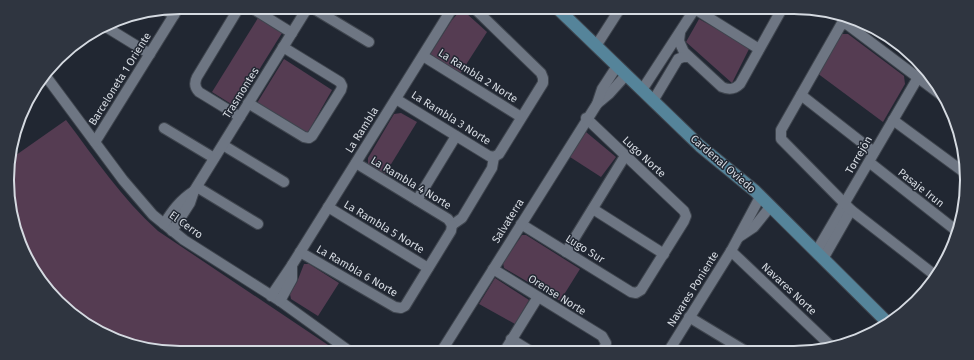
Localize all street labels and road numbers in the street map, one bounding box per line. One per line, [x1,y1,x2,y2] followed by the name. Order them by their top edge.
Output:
[86,30,154,128] street label: Barceloneta 1 Oriente
[436,46,520,106] street label: La Rambla 2 Norte
[220,65,262,121] street label: Trasmontes
[409,88,493,148] street label: La Rambla 3 Norte
[343,105,381,155] street label: La Rambla
[688,132,758,196] street label: Cardenal Oviedo
[620,134,668,180] street label: Lugo Norte
[843,134,875,176] street label: Torrejón
[368,154,454,212] street label: La Rambla 4 Norte
[895,166,947,210] street label: Pasaje Irun
[489,196,527,246] street label: Salvaterra
[342,198,426,256] street label: La Rambla 5 Norte
[167,208,205,242] street label: El Cerro
[563,232,607,266] street label: Lugo Sur
[314,242,400,300] street label: La Rambla 6 Norte
[664,249,722,329] street label: Navares Poniente
[759,260,819,318] street label: Navares Norte
[526,272,588,318] street label: Orense Norte

